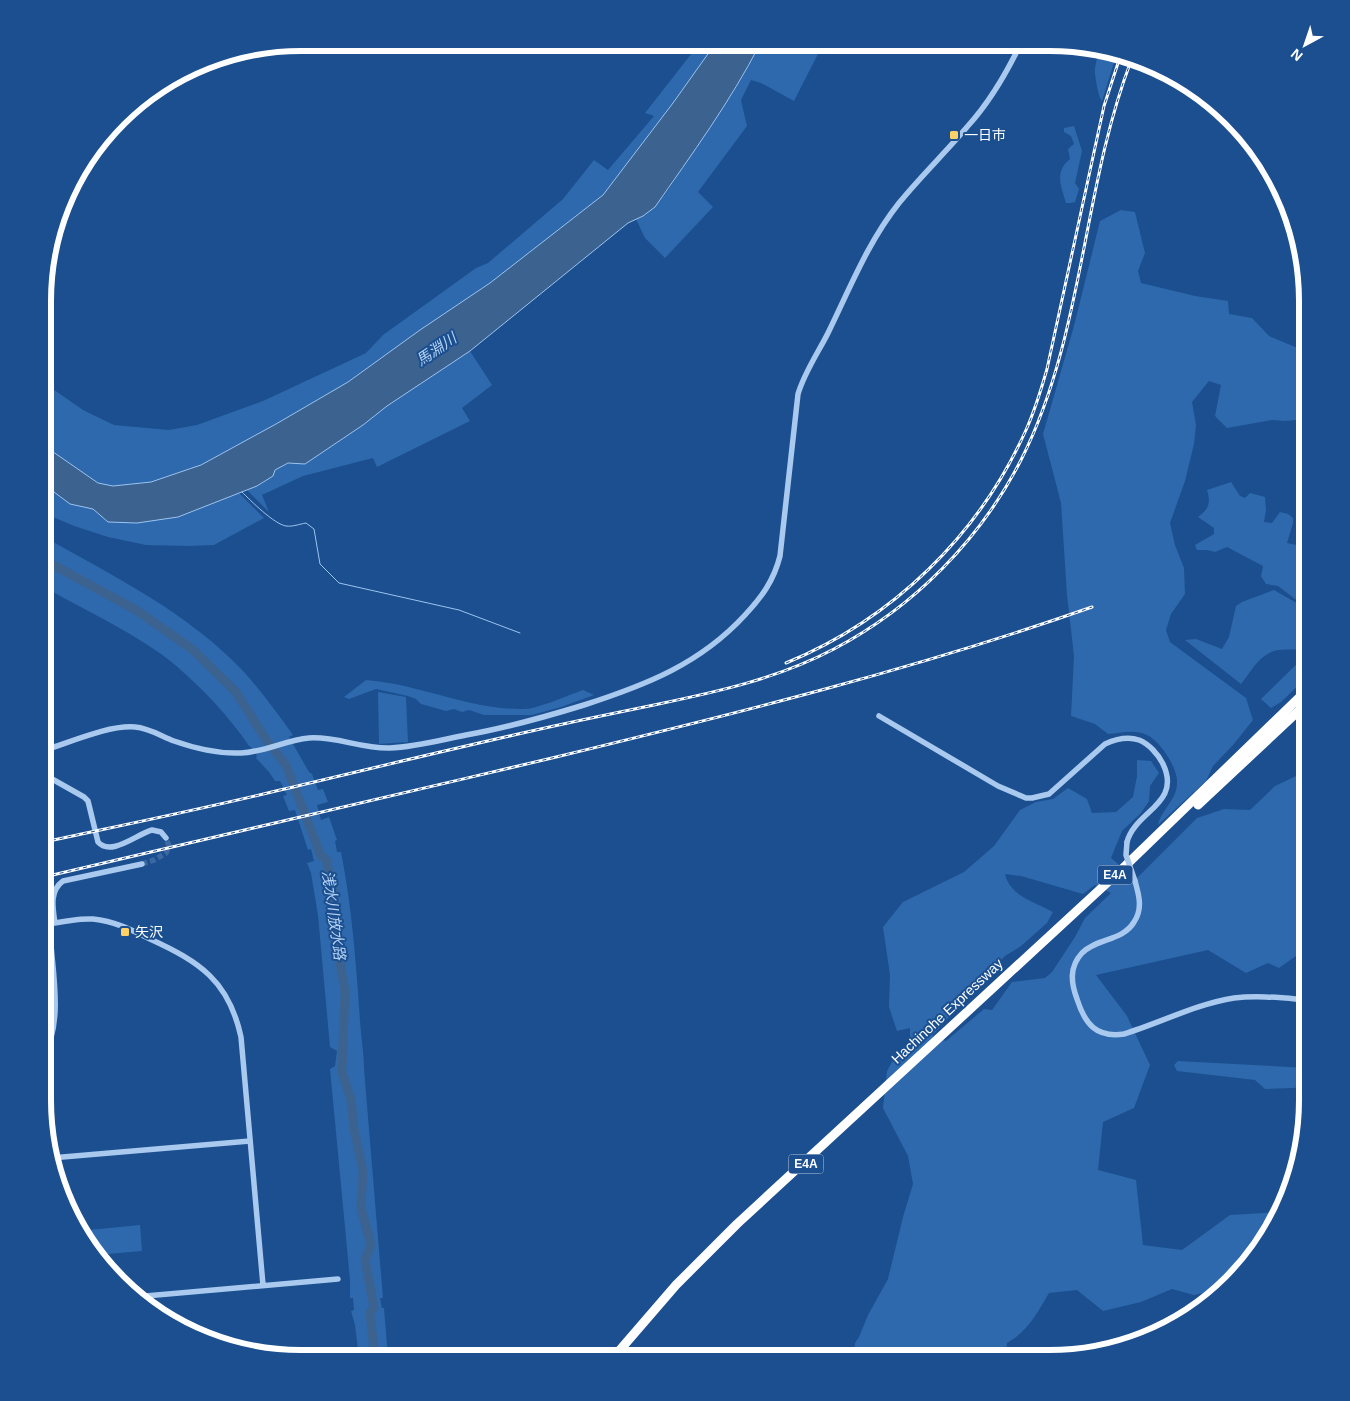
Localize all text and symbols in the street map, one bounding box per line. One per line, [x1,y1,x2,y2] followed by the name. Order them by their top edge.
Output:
[1280,20,1330,70] north arrow
[1288,46,1306,64] text: N
[964,127,1006,143] place label: 一日市
[948,129,960,141] marker: 一日市
[413,328,461,369] water label: 馬淵川
[1098,866,1132,884] road number: E4A
[319,869,349,963] water label: 浅水川放水路
[135,924,163,940] place label: 矢沢
[119,926,131,938] marker: 矢沢
[888,955,1006,1067] street label: Hachinohe Expressway
[788,1154,824,1174] road number: E4A

